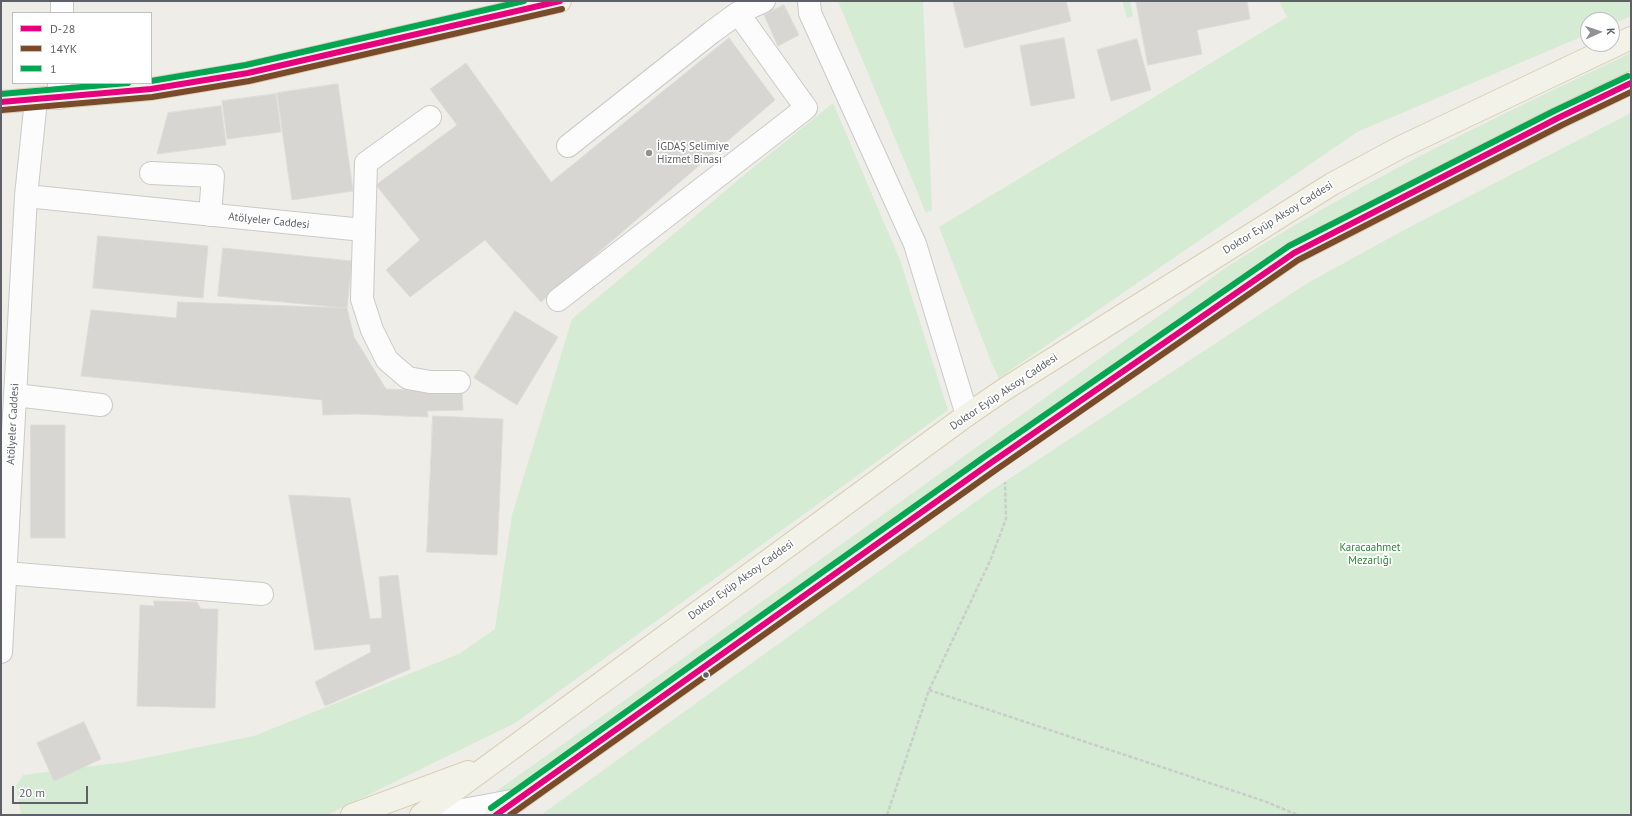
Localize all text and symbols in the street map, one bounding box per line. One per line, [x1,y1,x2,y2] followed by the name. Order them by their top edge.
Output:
[12,12,152,84] legend
[1580,12,1620,52] north arrow
[50,21,75,36] text: D-28
[1604,28,1618,35] text: K
[50,41,77,56] text: 14YK
[50,61,57,76] text: 1
[657,140,729,166] place label: İGDAŞ Selimiye Hizmet Binası
[644,148,654,158] marker: İGDAŞ Selimiye Hizmet Binası
[1221,179,1335,257] street label: Doktor Eyüp Aksoy Caddesi
[228,210,310,232] street label: Atölyeler Caddesi
[948,351,1060,433] street label: Doktor Eyüp Aksoy Caddesi
[4,383,22,465] street label: Atölyeler Caddesi
[686,537,796,623] street label: Doktor Eyüp Aksoy Caddesi
[1339,541,1401,567] park label: Karacaahmet Mezarlığı
[701,670,711,680] unlabelled marker
[14,778,90,804] scale bar
[19,785,45,800] text: 20 m

